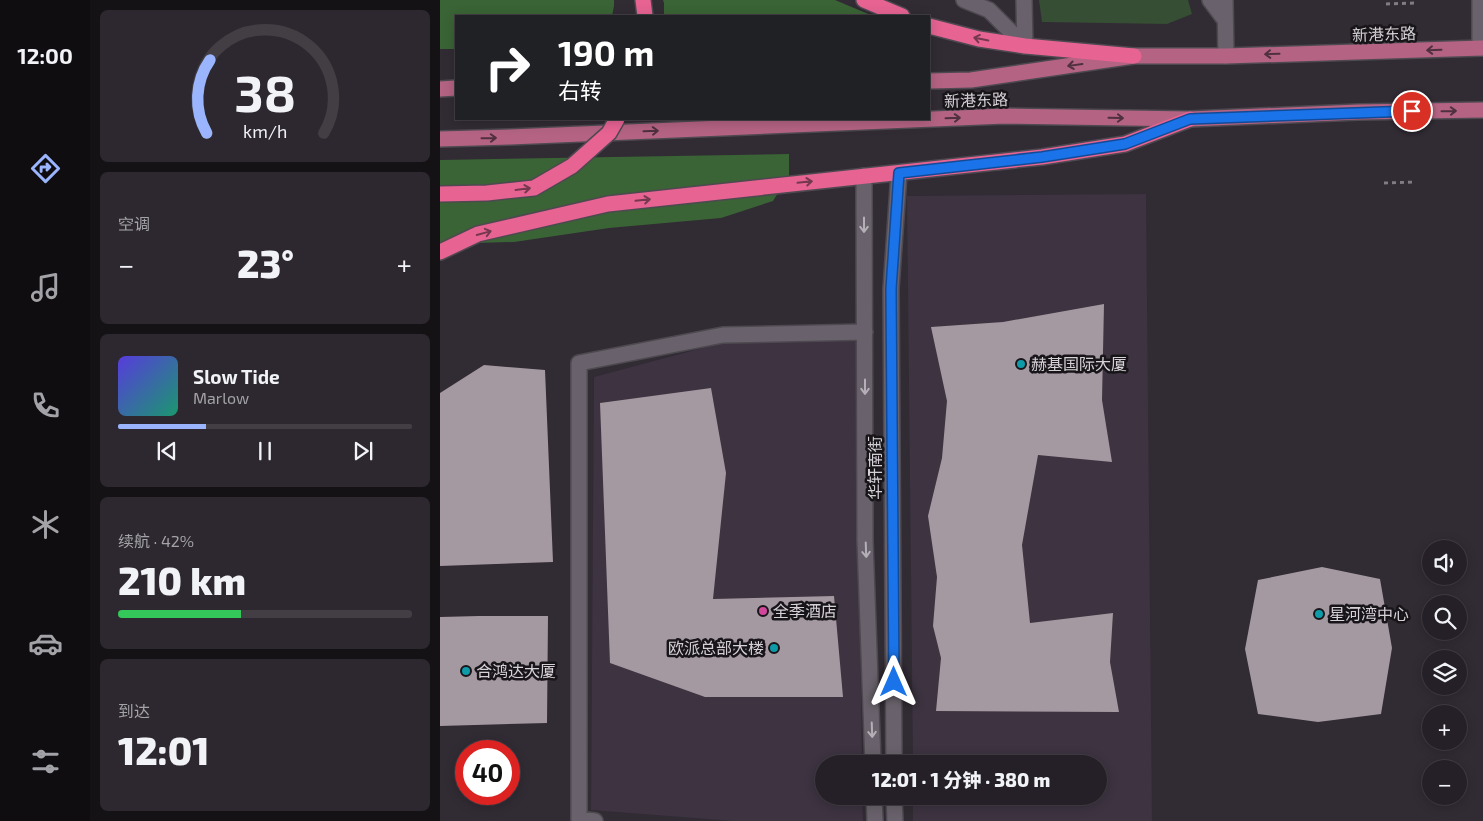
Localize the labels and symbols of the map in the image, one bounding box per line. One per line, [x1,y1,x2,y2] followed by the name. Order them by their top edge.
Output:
[1352,23,1416,44] street label: 新港东路
[973,34,989,43] one-way arrow
[1427,45,1443,54] one-way arrow
[1264,50,1280,59] one-way arrow
[1067,60,1083,70] one-way arrow
[944,89,1008,110] street label: 新港东路
[1391,90,1433,132] pin
[1440,106,1456,116] one-way arrow
[945,113,961,123] one-way arrow
[1107,113,1123,122] one-way arrow
[643,127,659,136] one-way arrow
[480,133,496,143] one-way arrow
[797,177,813,187] one-way arrow
[515,184,531,194] one-way arrow
[635,195,651,205] one-way arrow
[859,216,869,232] one-way arrow
[476,228,492,237] one-way arrow
[1031,354,1127,373] place label: 赫基国际大厦
[1015,358,1027,370] marker: 赫基国际大厦
[860,378,870,395] one-way arrow
[865,436,884,500] street label: 华轩南街
[861,541,870,557] one-way arrow
[773,601,837,620] place label: 全季酒店
[1329,604,1409,623] place label: 星河湾中心
[757,605,769,617] marker: 全季酒店
[1313,608,1325,620] marker: 星河湾中心
[668,638,764,657] place label: 欧派总部大楼
[768,642,780,654] marker: 欧派总部大楼
[867,655,919,707] position arrow
[476,661,556,680] place label: 合鸿达大厦
[460,665,472,677] marker: 合鸿达大厦
[867,721,877,737] one-way arrow
[455,740,520,805] speed limit sign: 40

